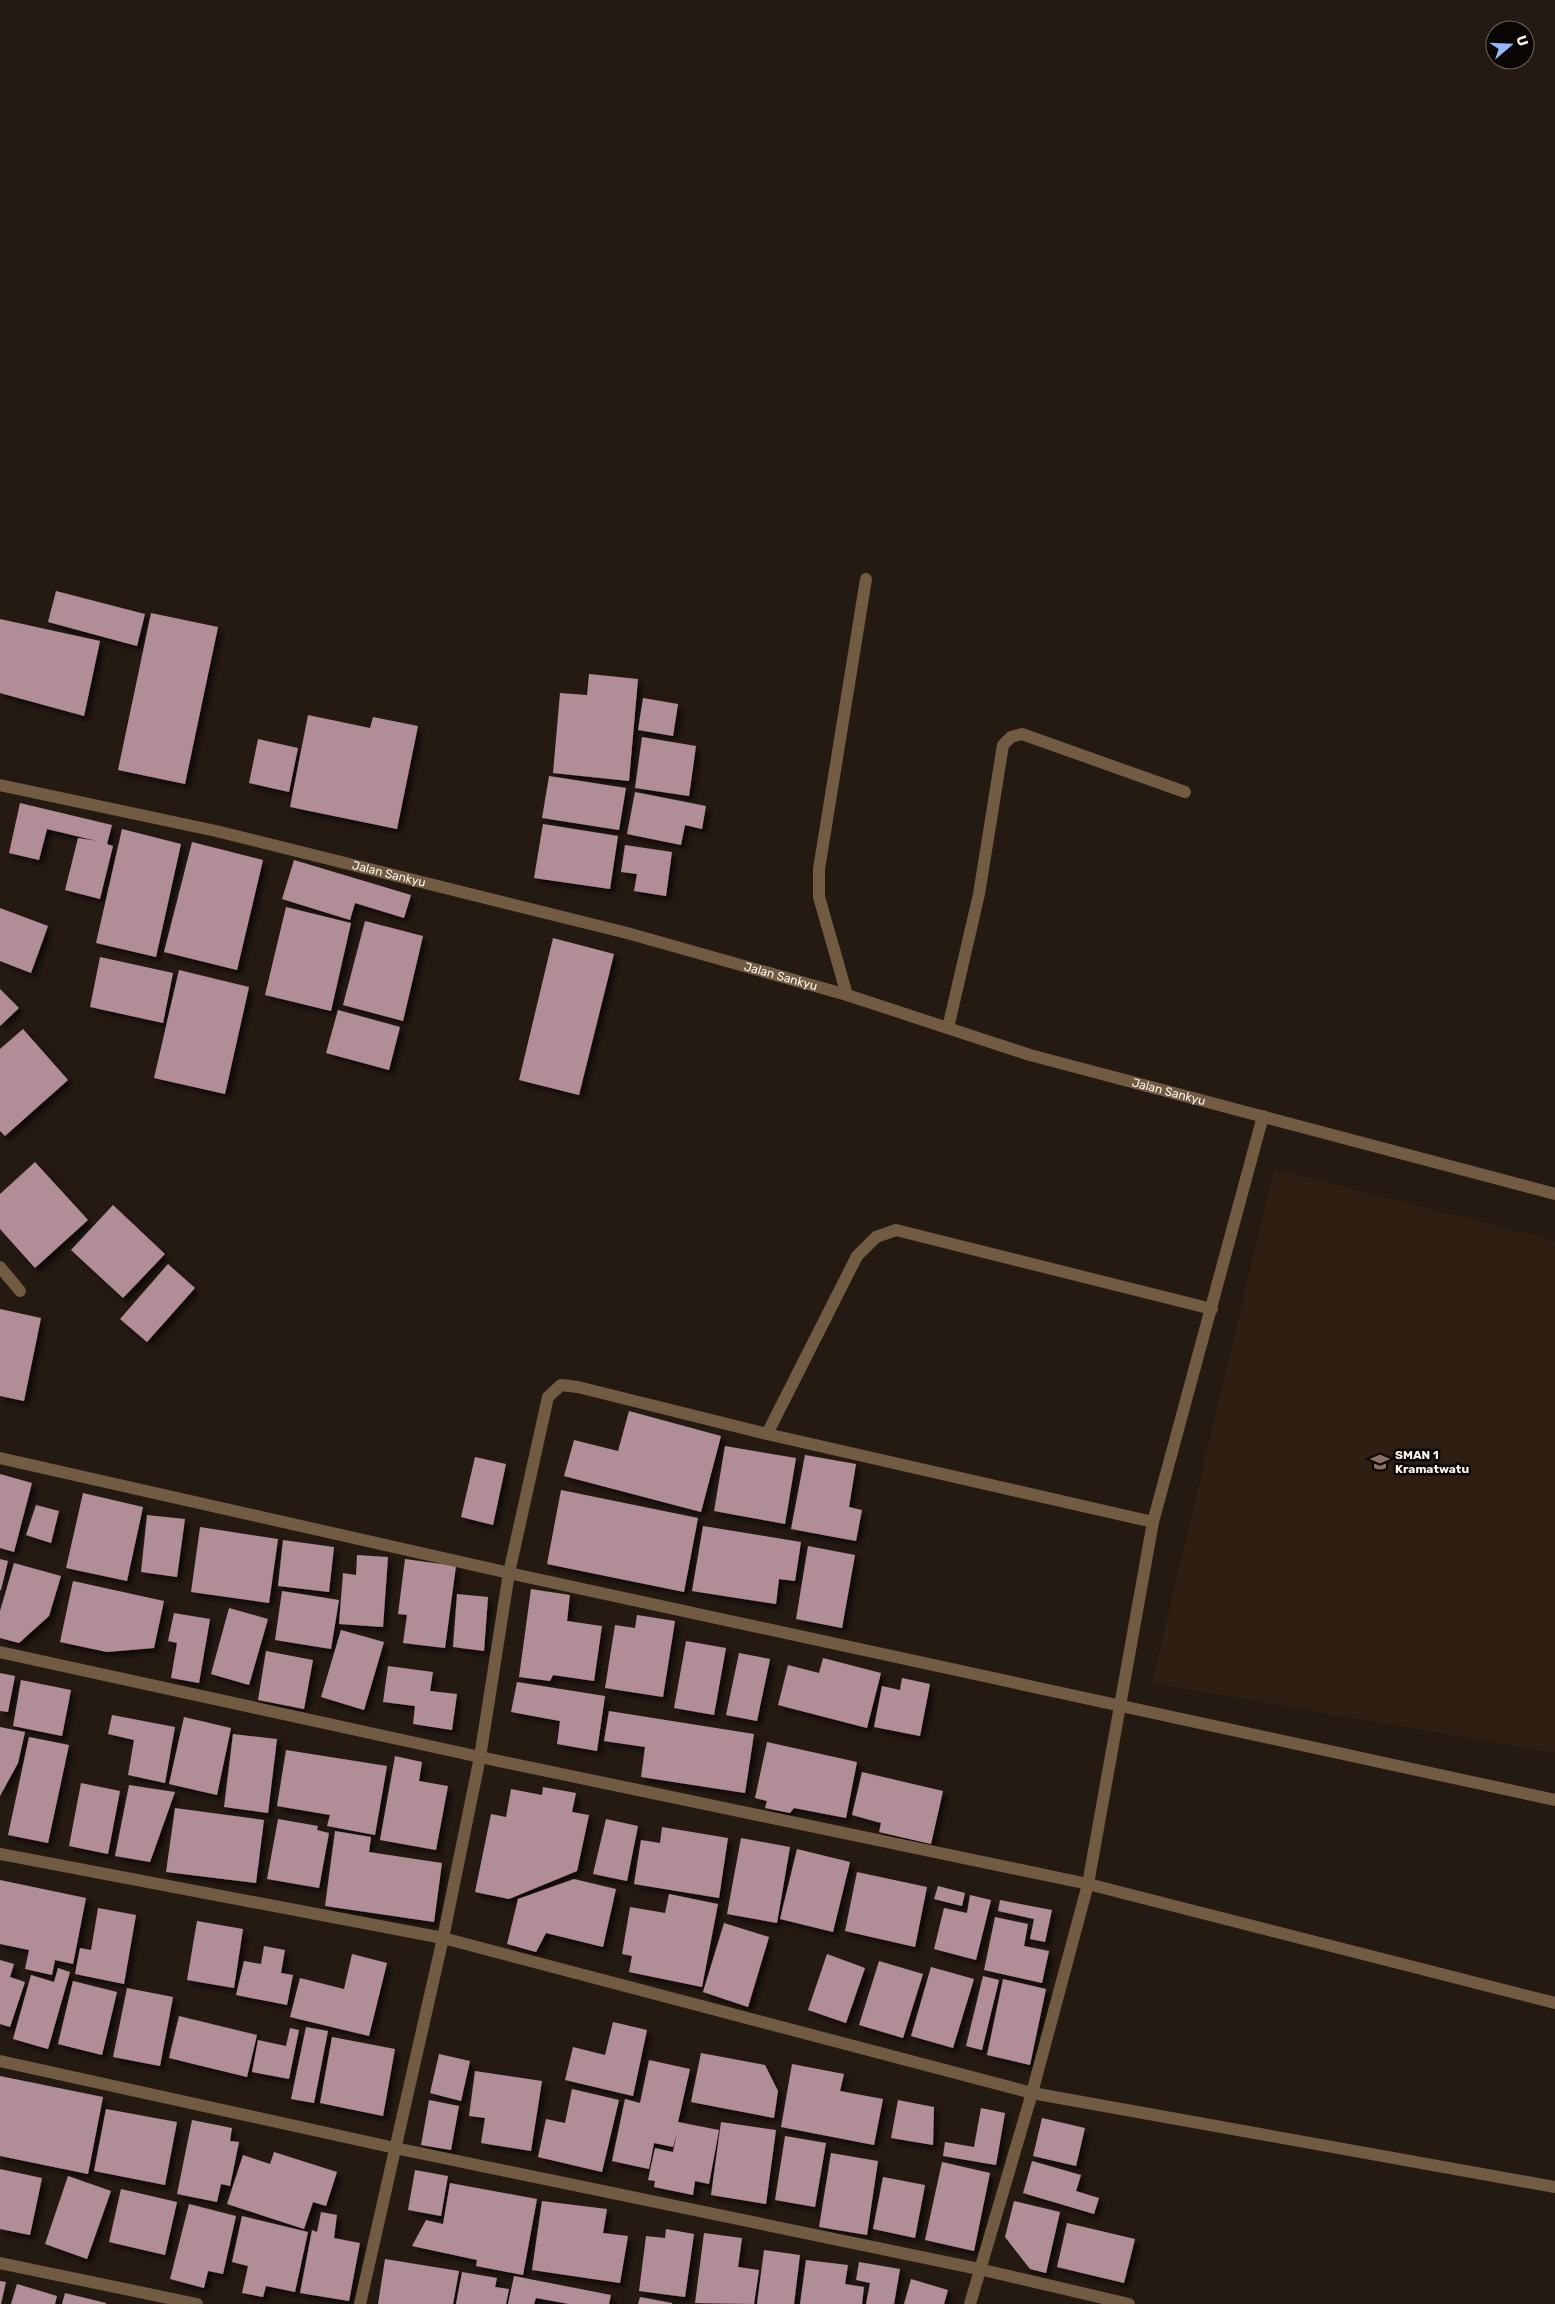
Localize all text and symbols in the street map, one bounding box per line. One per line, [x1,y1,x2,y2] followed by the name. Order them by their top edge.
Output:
[1485,20,1535,70] north arrow
[1512,33,1532,48] text: U
[351,858,427,890] street label: Jalan Sankyu
[743,959,819,993] street label: Jalan Sankyu
[1131,1075,1207,1108] street label: Jalan Sankyu
[1395,1448,1469,1476] place label: SMAN 1 Kramatwatu
[1369,1451,1391,1473] school or university icon: SMAN 1 Kramatwatu

